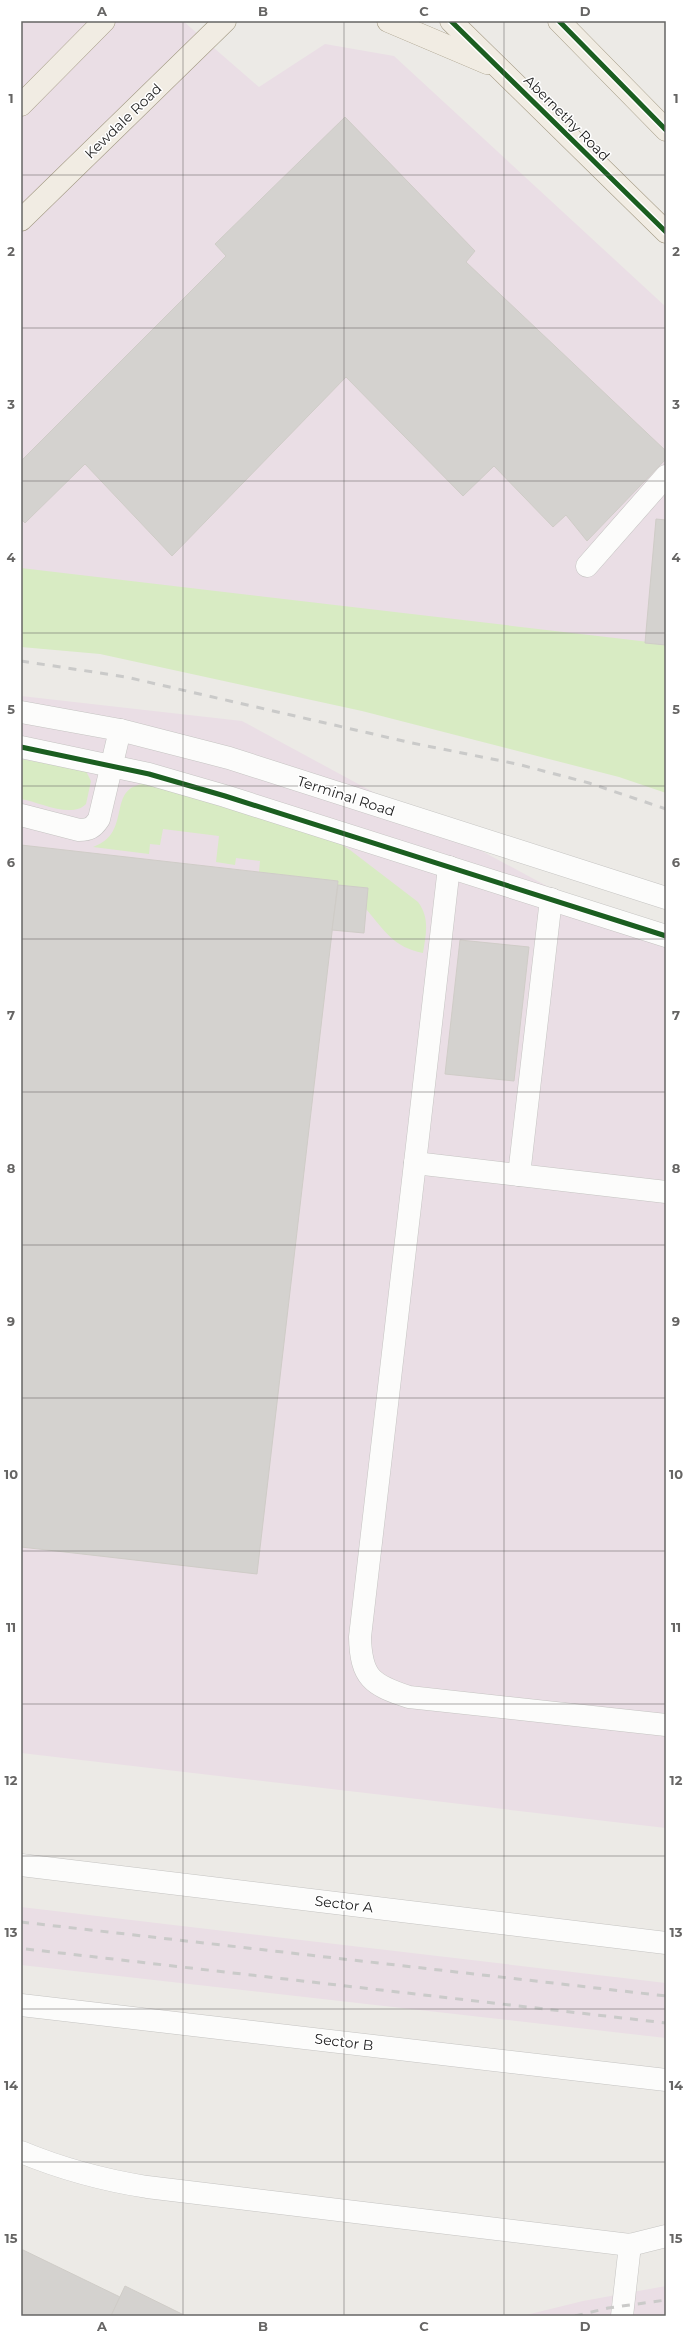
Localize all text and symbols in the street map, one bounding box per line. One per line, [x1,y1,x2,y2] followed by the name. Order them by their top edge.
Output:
[96,3,108,19] text: A
[258,3,268,19] text: B
[419,3,429,19] text: C
[580,3,591,19] text: D
[520,71,614,165] street label: Abernethy Road
[81,80,165,162] street label: Kewdale Road
[8,90,14,106] text: 1
[673,90,679,106] text: 1
[7,243,15,259] text: 2
[672,243,680,259] text: 2
[6,396,15,412] text: 3
[671,396,680,412] text: 3
[7,549,16,565] text: 4
[672,549,681,565] text: 4
[7,701,15,717] text: 5
[672,701,680,717] text: 5
[295,772,397,820] street label: Terminal Road
[7,854,16,870] text: 6
[672,854,681,870] text: 6
[7,1007,15,1023] text: 7
[672,1007,680,1023] text: 7
[7,1160,16,1176] text: 8
[672,1160,681,1176] text: 8
[7,1313,15,1329] text: 9
[672,1313,680,1329] text: 9
[4,1466,18,1482] text: 10
[669,1466,683,1482] text: 10
[6,1619,16,1635] text: 11
[671,1619,681,1635] text: 11
[5,1772,18,1788] text: 12
[670,1772,683,1788] text: 12
[314,1891,375,1917] street label: Sector A
[5,1924,18,1940] text: 13
[670,1924,683,1940] text: 13
[314,2029,374,2055] street label: Sector B
[4,2077,18,2093] text: 14
[669,2077,683,2093] text: 14
[5,2230,18,2246] text: 15
[670,2230,683,2246] text: 15
[96,2318,108,2334] text: A
[258,2318,268,2334] text: B
[419,2318,429,2334] text: C
[580,2318,591,2334] text: D

